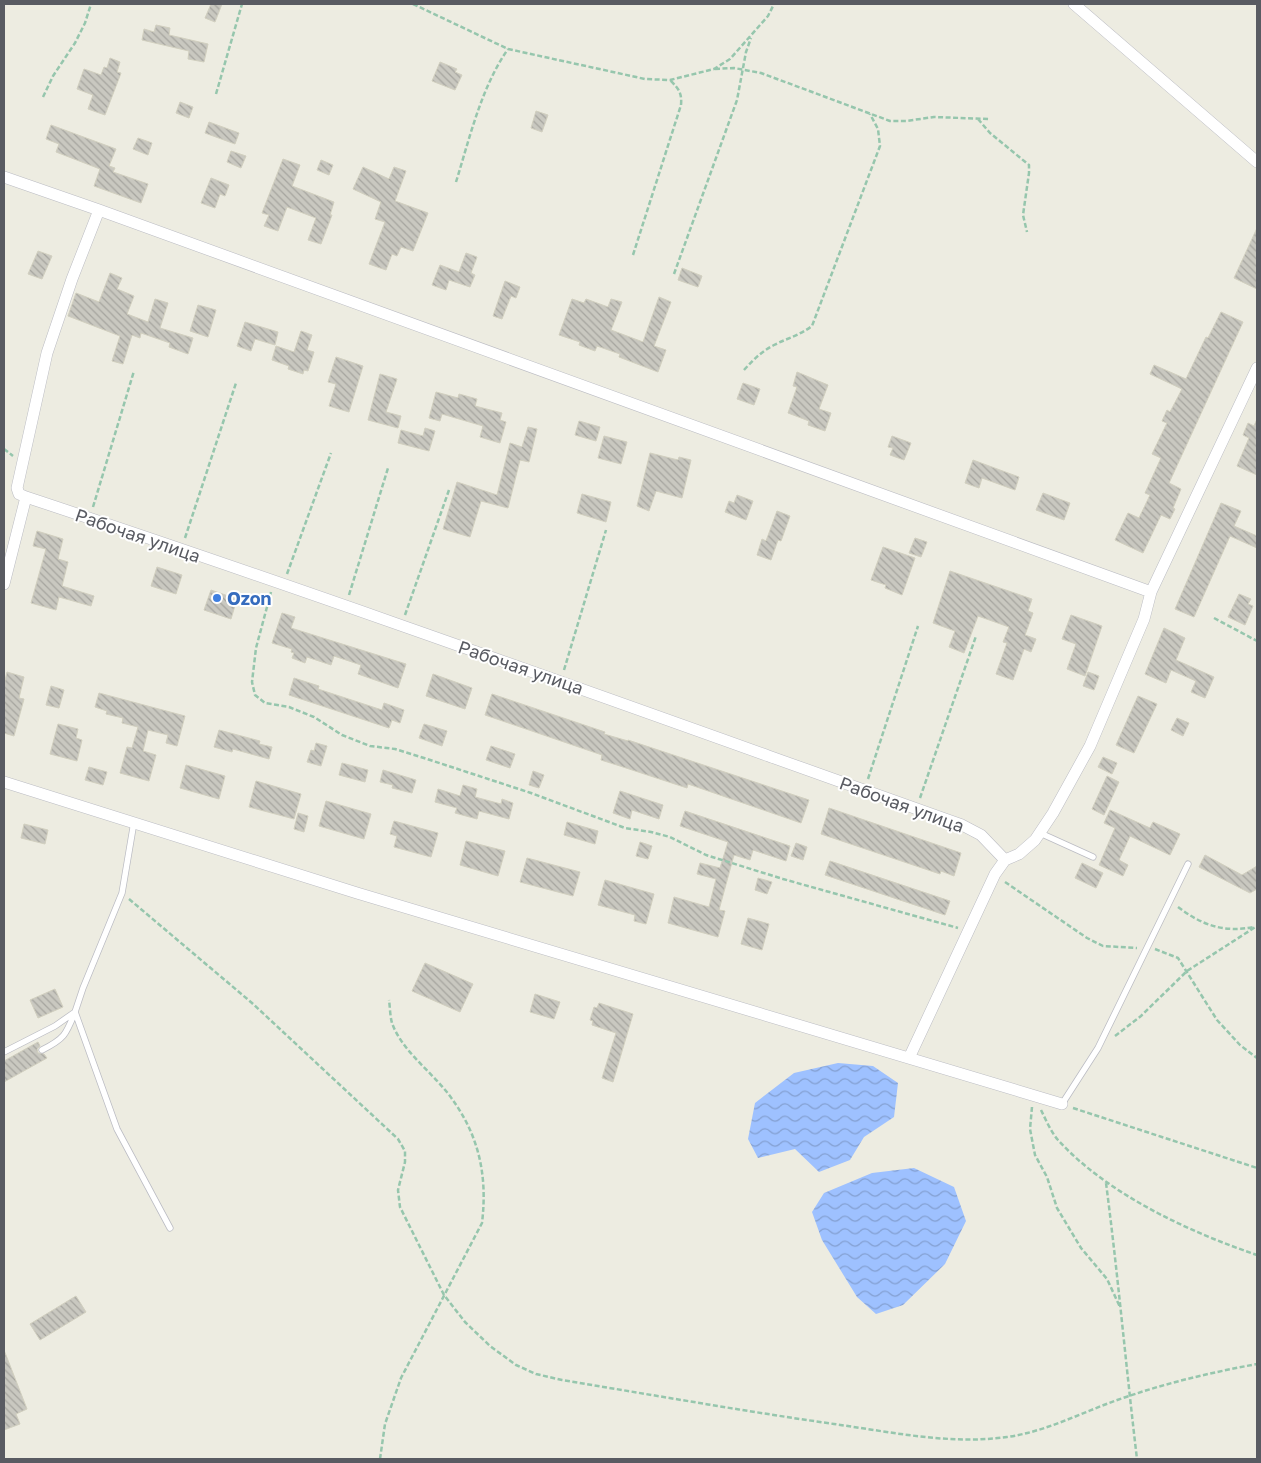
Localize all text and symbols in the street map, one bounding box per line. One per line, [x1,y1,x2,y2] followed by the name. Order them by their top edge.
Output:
[72,503,204,567] street label: Рабочая улица
[227,587,272,609] place label: Ozon
[211,592,223,604] marker: Ozon
[455,635,587,699] street label: Рабочая улица
[837,771,967,837] street label: Рабочая улица

